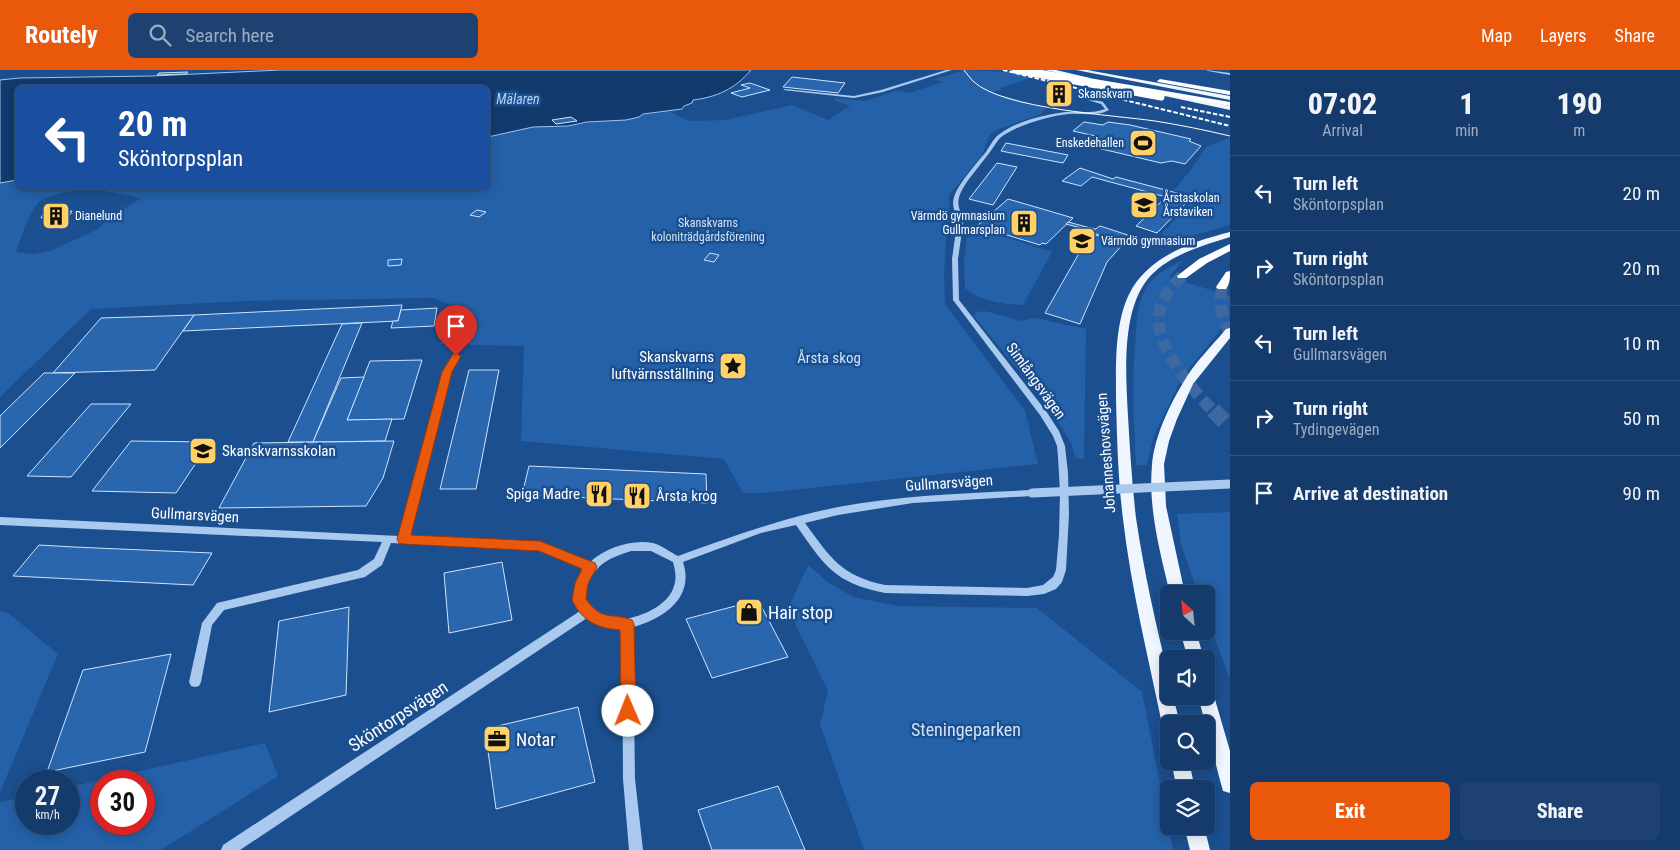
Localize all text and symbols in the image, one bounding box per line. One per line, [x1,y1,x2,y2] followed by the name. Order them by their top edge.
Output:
[128,13,478,58] search box
[25,21,98,49] text: Routely
[146,21,174,49] icon: search
[186,24,274,47] text: Search here
[1481,25,1512,46] text: Map
[1540,25,1587,46] text: Layers
[1615,25,1655,46] text: Share
[1044,79,1074,109] building icon: Skanskvarn
[1308,86,1377,121] text: 07:02
[1459,86,1474,121] text: 1
[1556,86,1602,121] text: 190
[1078,87,1133,101] place label: Skanskvarn
[496,91,540,107] water label: Mälaren
[118,104,187,145] text: 20 m
[35,105,100,170] icon: left
[1322,121,1363,140] text: Arrival
[1455,121,1479,140] text: min
[1573,121,1585,140] text: m
[1128,128,1158,158] sports icon: Enskedehallen
[1056,136,1124,150] place label: Enskedehallen
[118,146,243,171] text: Sköntorpsplan
[1293,172,1358,195] text: Turn left
[1250,179,1278,207] icon: left
[1623,182,1660,205] text: 20 m
[1163,189,1220,219] place label: Årstaskolan Årstaviken
[1129,190,1159,220] school or university icon: Årstaskolan Årstaviken
[1293,195,1384,214] text: Sköntorpsplan
[41,201,71,231] building icon: Dianelund
[1009,208,1039,238] building icon: Värmdö gymnasium Gullmarsplan
[75,209,122,223] place label: Dianelund
[911,209,1005,237] place label: Värmdö gymnasium Gullmarsplan
[651,216,765,244] park label: Skanskvarns koloniträdgårdsförening
[1067,226,1097,256] school or university icon: Värmdö gymnasium
[1101,234,1195,248] place label: Värmdö gymnasium
[1293,247,1368,270] text: Turn right
[1250,254,1278,282] icon: right
[1623,257,1660,280] text: 20 m
[1293,270,1384,289] text: Sköntorpsplan
[435,305,477,356] pin
[442,312,470,340] icon: arrive
[1293,322,1358,345] text: Turn left
[1250,329,1278,357] icon: left
[1623,332,1660,355] text: 10 m
[1002,339,1070,423] street label: Simlångsvägen
[1293,345,1387,364] text: Gullmarsvägen
[611,348,714,383] place label: Skanskvarns luftvärnsställning
[797,349,861,367] park label: Årsta skog
[718,351,748,381] place icon: Skanskvarns luftvärnsställning
[1093,392,1119,514] street label: Johanneshovsvägen
[1293,397,1368,420] text: Turn right
[1250,404,1278,432] icon: right
[1623,407,1660,430] text: 50 m
[1293,420,1380,439] text: Tydingevägen
[188,436,218,466] school or university icon: Skanskvarnsskolan
[222,442,336,460] place label: Skanskvarnsskolan
[904,471,994,495] street label: Gullmarsvägen
[584,479,614,509] restaurant icon: Spiga Madre
[1250,479,1278,507] icon: arrive
[622,481,652,511] restaurant icon: Årsta krog
[1293,482,1448,505] text: Arrive at destination
[1623,482,1660,505] text: 90 m
[506,485,580,503] place label: Spiga Madre
[656,487,717,505] place label: Årsta krog
[151,504,239,526] street label: Gullmarsvägen
[1160,585,1215,640] north arrow
[1160,585,1215,835] map controls
[734,597,764,627] shop icon: Hair stop
[768,602,833,623] place label: Hair stop
[1160,650,1215,705] button: sound
[344,676,452,756] street label: Sköntorpsvägen
[601,684,653,736] position arrow
[1160,715,1215,770] button: search
[911,719,1021,740] park label: Steningeparken
[482,724,512,754] office icon: Notar
[516,729,556,750] place label: Notar
[90,770,155,835] speed limit sign: 30
[1160,780,1215,835] button: layers
[35,782,60,811] text: 27
[1250,782,1450,840] button: Exit
[1460,782,1660,840] button: Share
[35,808,60,822] text: km/h

